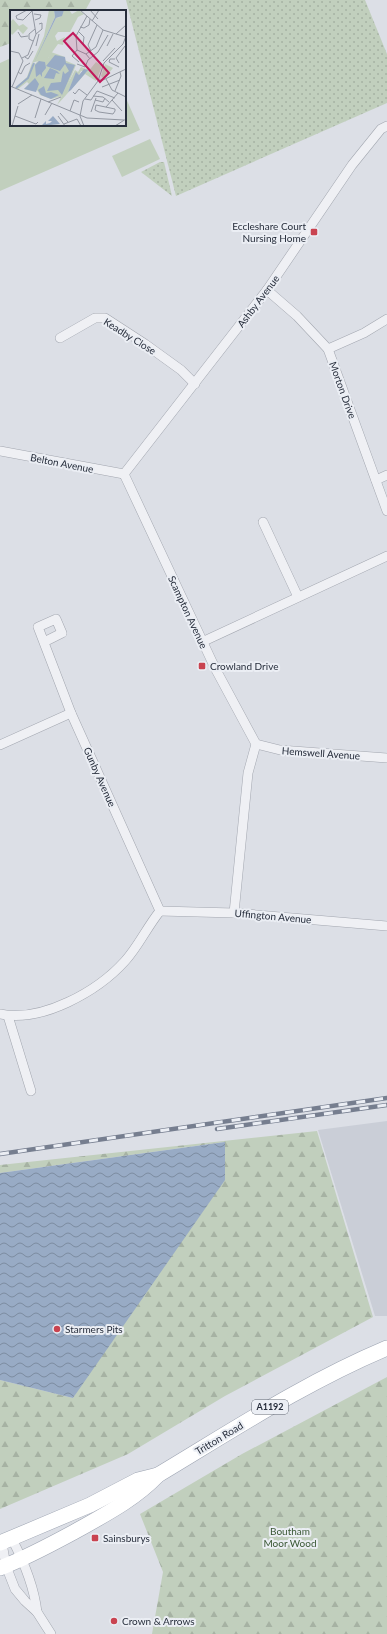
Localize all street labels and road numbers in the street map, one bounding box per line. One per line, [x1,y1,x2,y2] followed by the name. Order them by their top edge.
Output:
[234,272,282,330] street label: Ashby Avenue
[102,315,158,357] street label: Keadby Close
[327,360,359,420] street label: Morton Drive
[29,451,95,475] street label: Belton Avenue
[166,574,210,650] street label: Scampton Avenue
[281,744,361,762] street label: Hemswell Avenue
[81,745,119,809] street label: Gunby Avenue
[234,907,312,925] street label: Uffington Avenue
[252,1400,288,1414] road number: A1192
[193,1419,245,1457] street label: Tritton Road

